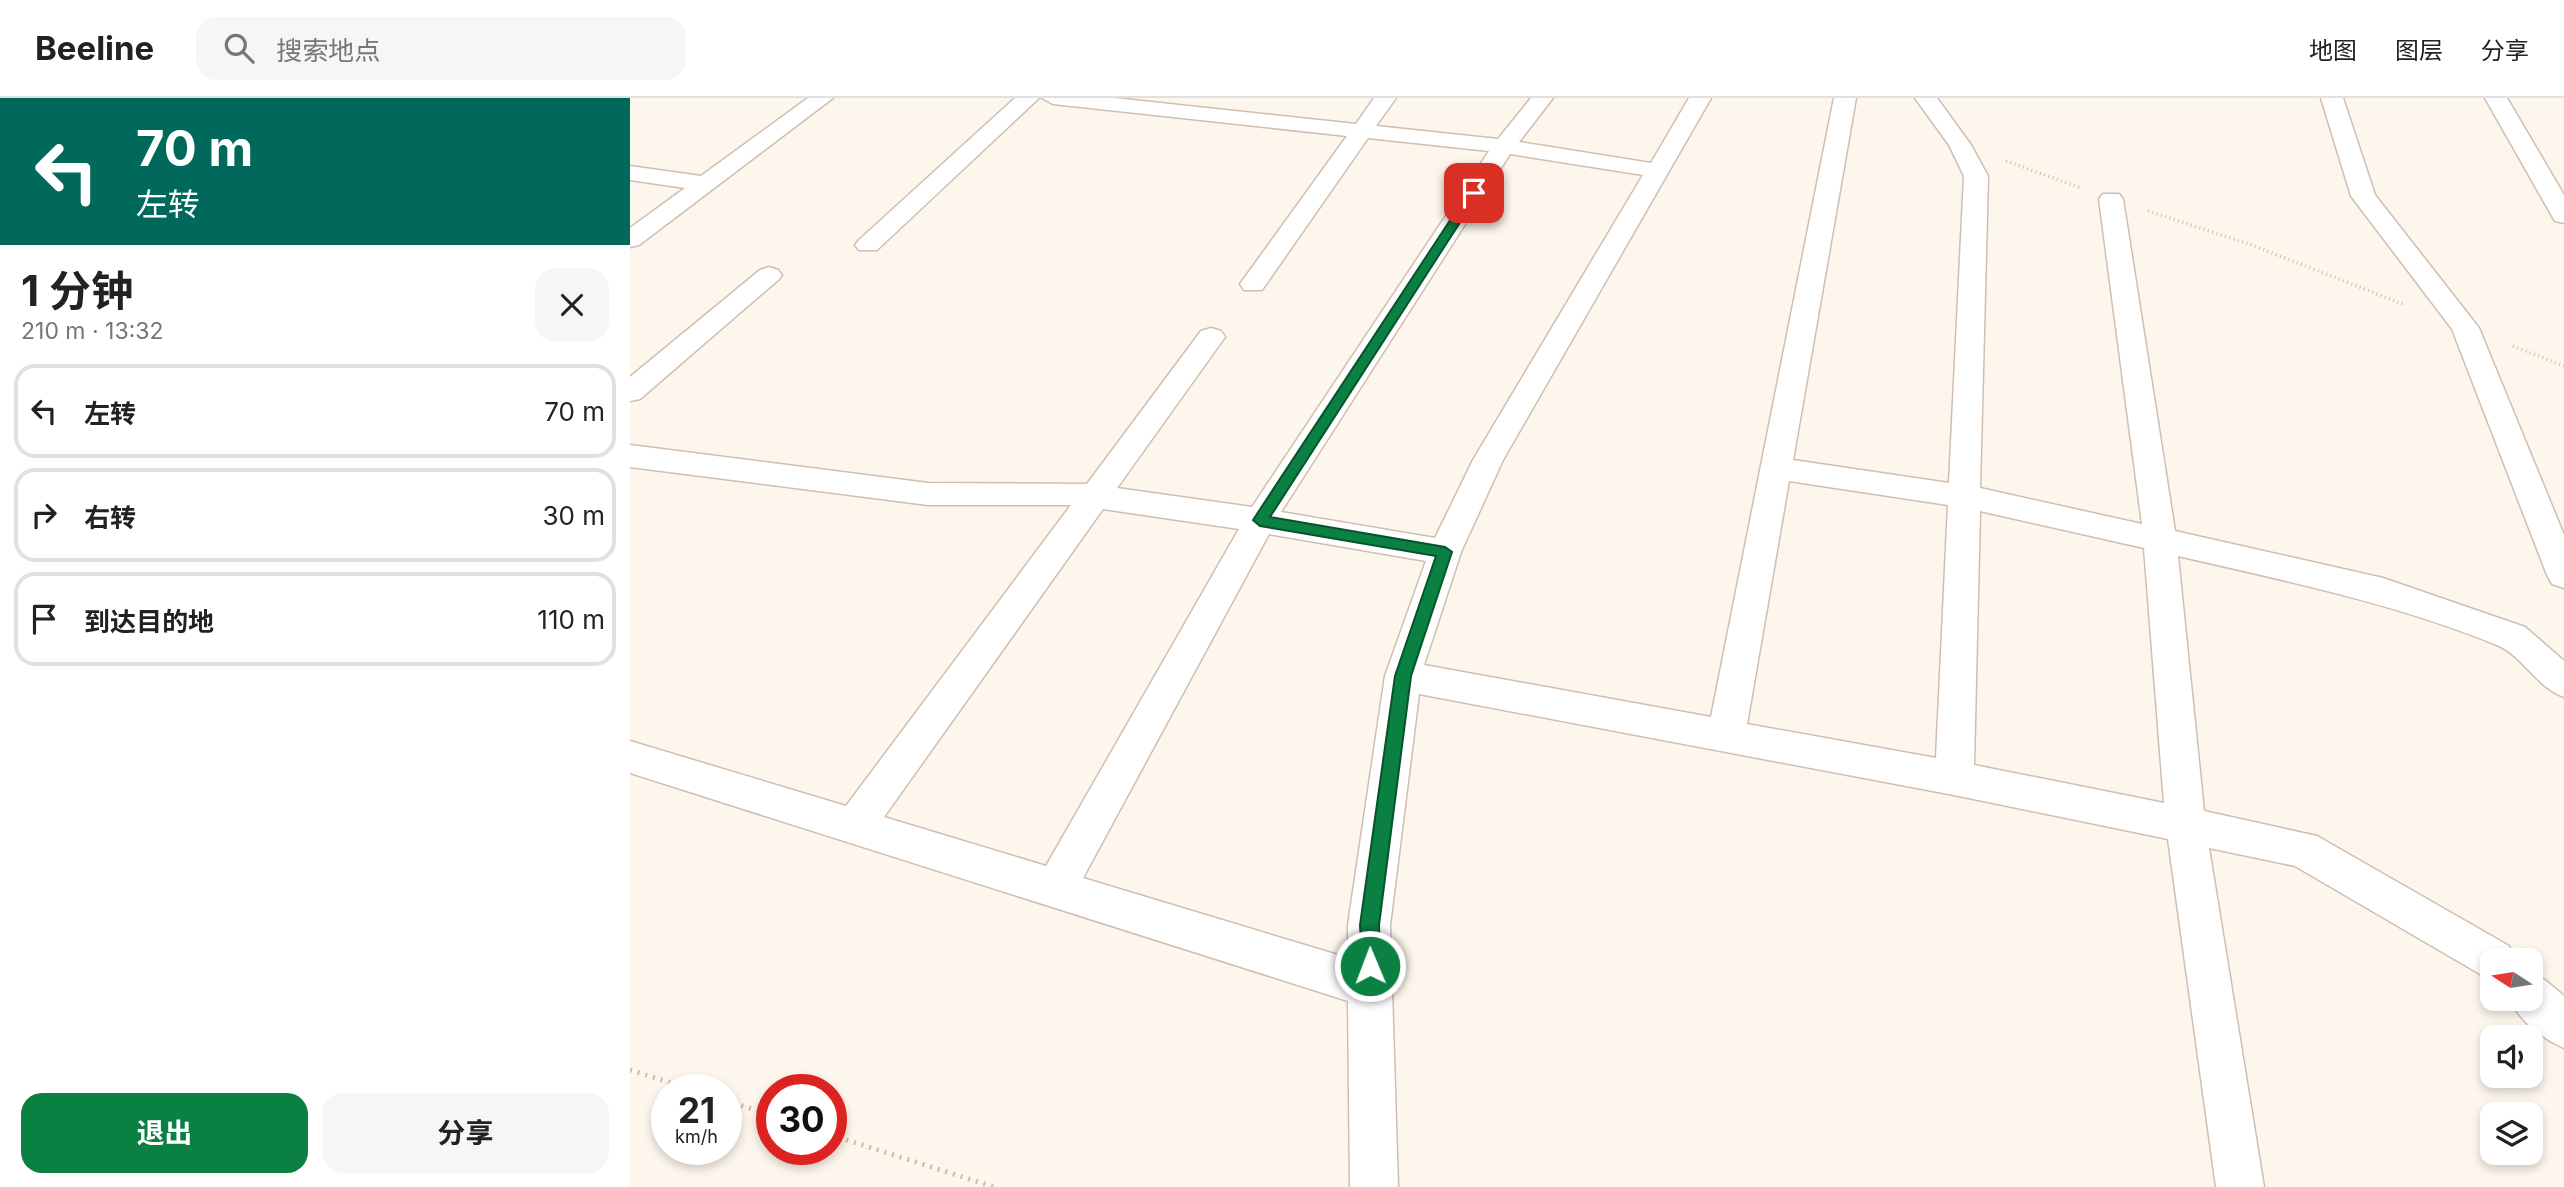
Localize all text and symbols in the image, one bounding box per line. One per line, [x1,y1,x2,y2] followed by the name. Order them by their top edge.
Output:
[196,17,686,80] search box
[35,28,154,68] text: Beeline
[220,29,258,67] icon: search
[276,35,380,66] text: 搜索地点
[2309,36,2357,65] text: 地图
[2395,36,2443,65] text: 图层
[2481,36,2529,65] text: 分享
[136,119,253,178] text: 70 m
[21,126,112,217] icon: left
[1444,163,1504,223] pin
[1455,174,1493,212] icon: arrive
[136,185,200,224] text: 左转
[21,265,133,316] text: 1 分钟
[535,268,609,342] button: close
[21,317,164,345] text: 210 m · 13:32
[25,392,63,430] icon: left
[544,396,605,427] text: 70 m
[84,398,136,429] text: 左转
[25,496,63,534] icon: right
[542,500,605,531] text: 30 m
[84,502,136,533] text: 右转
[25,600,63,638] icon: arrive
[537,604,605,635] text: 110 m
[84,606,214,637] text: 到达目的地
[1333,929,1407,1003] position arrow
[2480,948,2543,1012] north arrow
[2480,948,2543,1165] map controls
[2480,1025,2543,1088] button: sound
[756,1074,847,1165] speed limit sign: 30
[678,1089,715,1131] text: 21
[21,1093,308,1173] button: 退出
[322,1093,609,1173] button: 分享
[2480,1102,2543,1165] button: layers
[675,1126,718,1147] text: km/h

